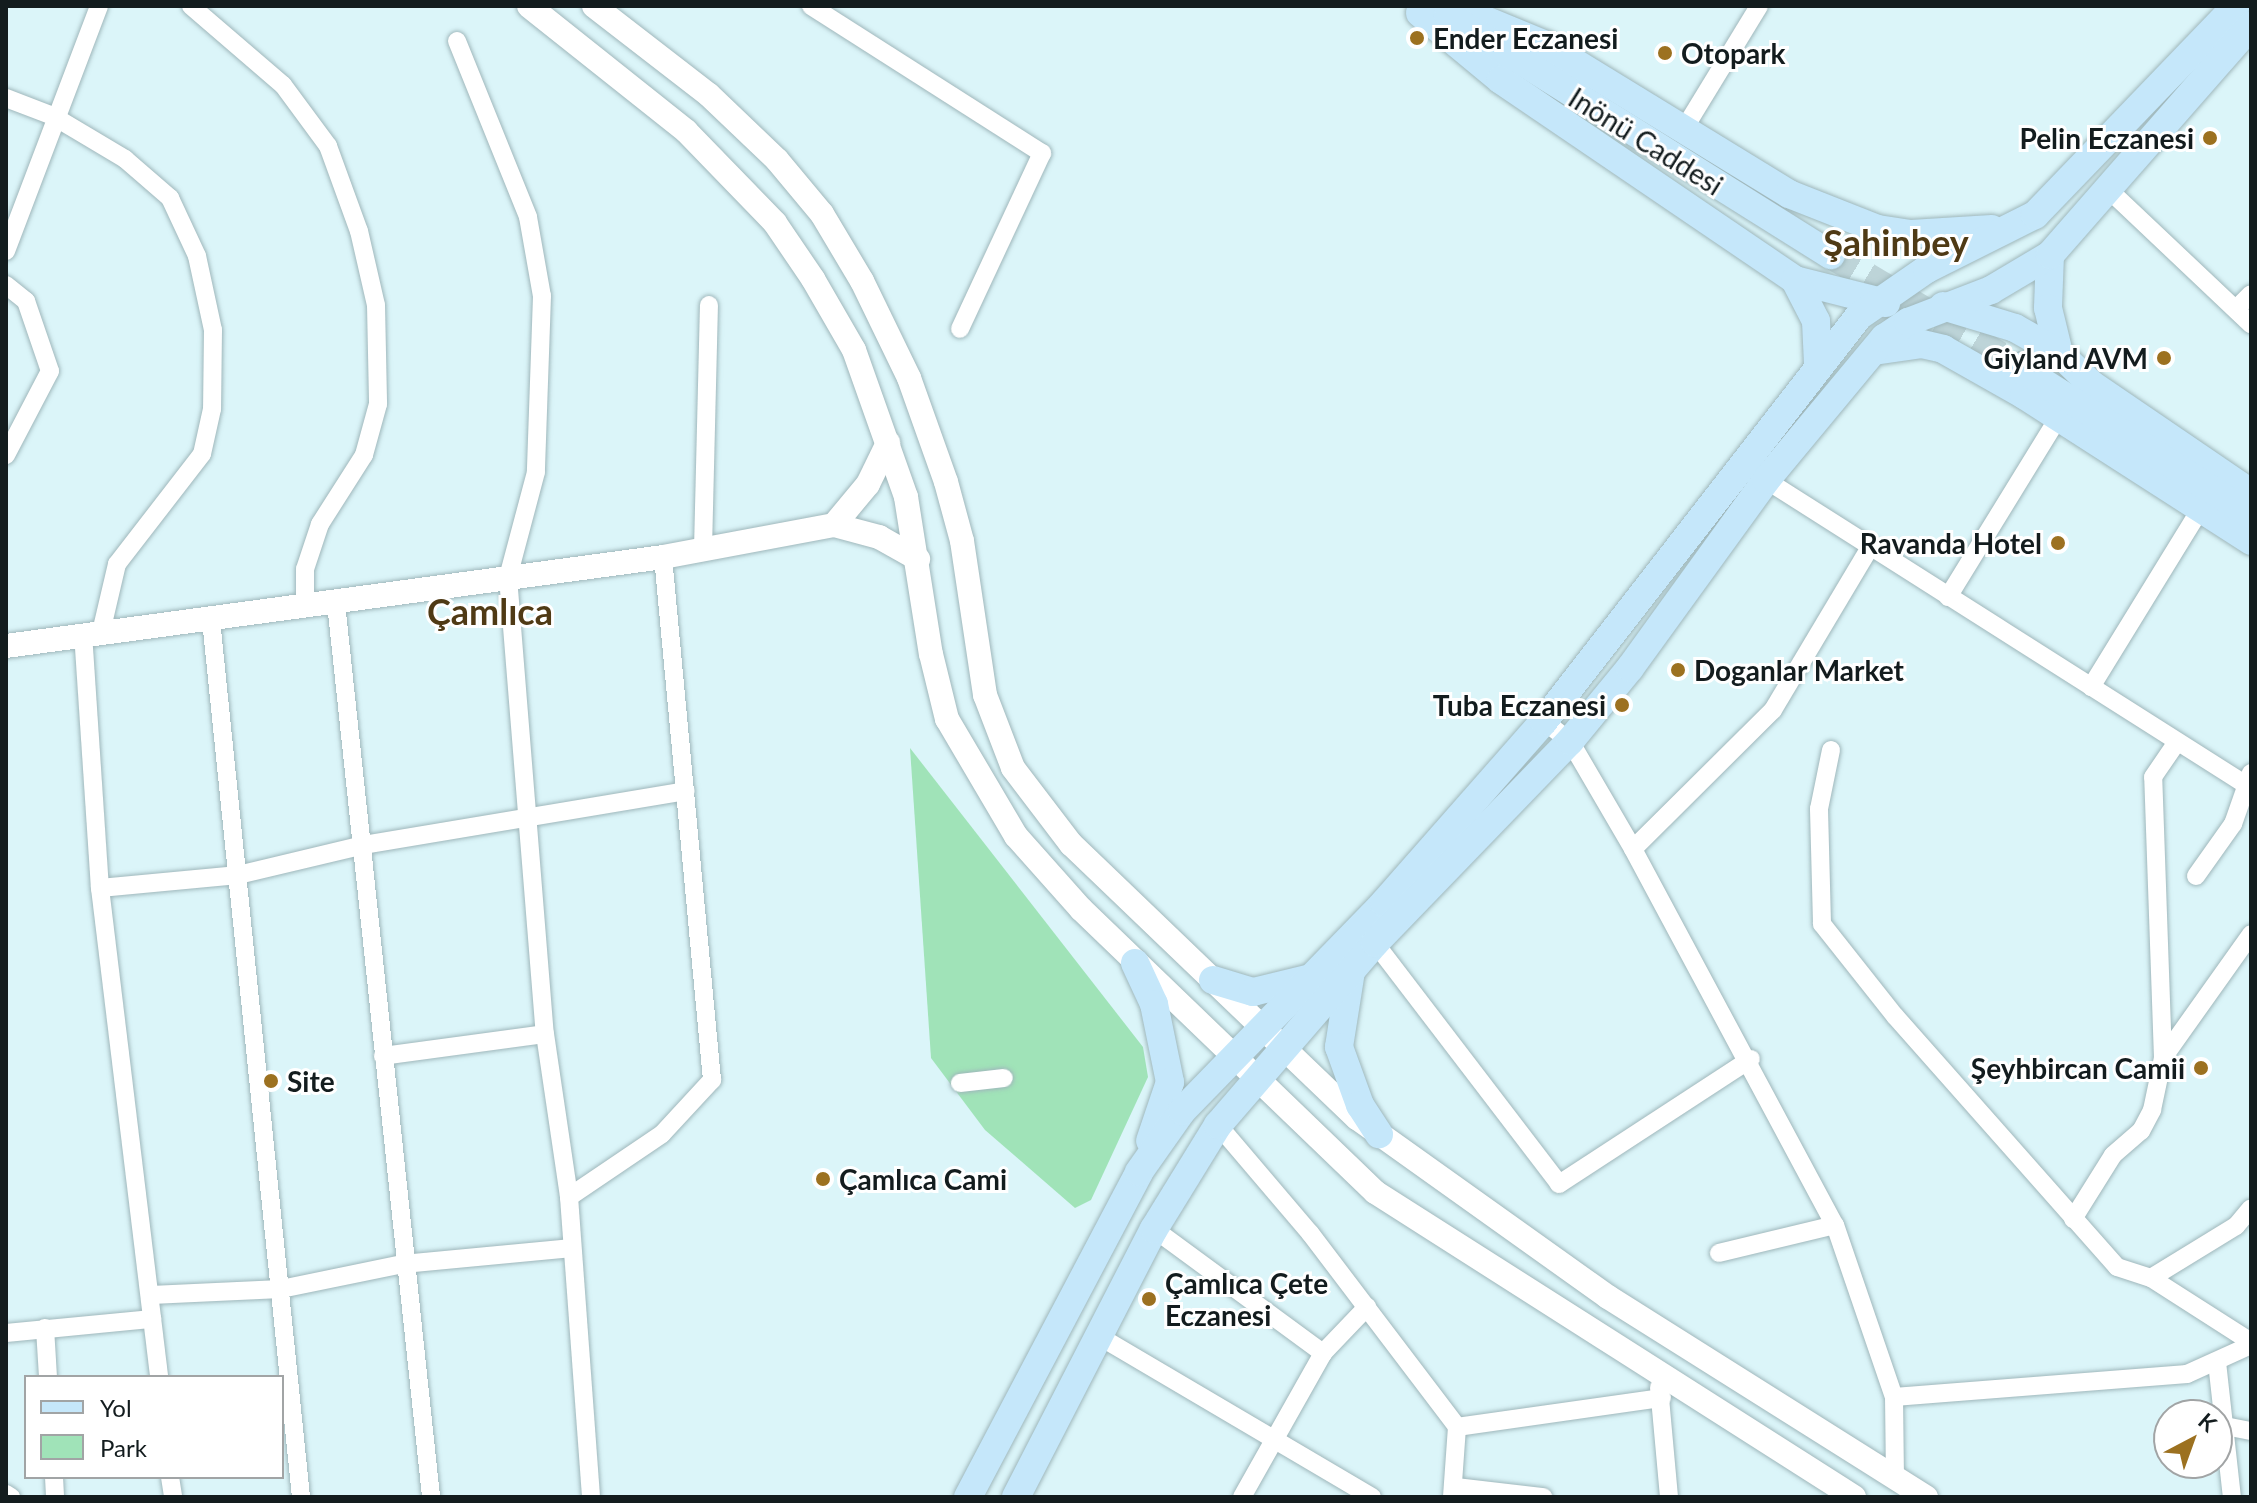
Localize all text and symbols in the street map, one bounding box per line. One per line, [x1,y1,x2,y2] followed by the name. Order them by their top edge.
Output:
[1433,21,1619,55] place label: Ender Eczanesi
[1408,29,1426,47] marker: Ender Eczanesi
[1681,36,1786,70] place label: Otopark
[1656,44,1674,62] marker: Otopark
[1563,80,1729,202] street label: Inönü Caddesi
[2019,121,2194,155] place label: Pelin Eczanesi
[2201,129,2219,147] marker: Pelin Eczanesi
[1823,221,1969,265] district label: Şahinbey
[1982,341,2148,375] place label: Giyland AVM
[2155,349,2173,367] marker: Giyland AVM
[1860,526,2042,560] place label: Ravanda Hotel
[2049,534,2067,552] marker: Ravanda Hotel
[427,590,553,634] district label: Çamlıca
[1694,653,1905,687] place label: Doganlar Market
[1669,661,1687,679] marker: Doganlar Market
[1433,688,1606,722] place label: Tuba Eczanesi
[1613,696,1631,714] marker: Tuba Eczanesi
[1971,1051,2185,1085] place label: Şeyhbircan Camii
[2192,1059,2210,1077] marker: Şeyhbircan Camii
[287,1064,335,1098] place label: Site
[262,1072,280,1090] marker: Site
[839,1162,1007,1196] place label: Çamlıca Cami
[814,1170,832,1188] marker: Çamlıca Cami
[1165,1266,1328,1332] place label: Çamlıca Çete Eczanesi
[1140,1290,1158,1308] marker: Çamlıca Çete Eczanesi
[24,1375,284,1479] legend
[100,1393,132,1422] text: Yol
[2153,1399,2233,1479] north arrow
[2193,1407,2222,1437] text: K
[100,1433,147,1462] text: Park

